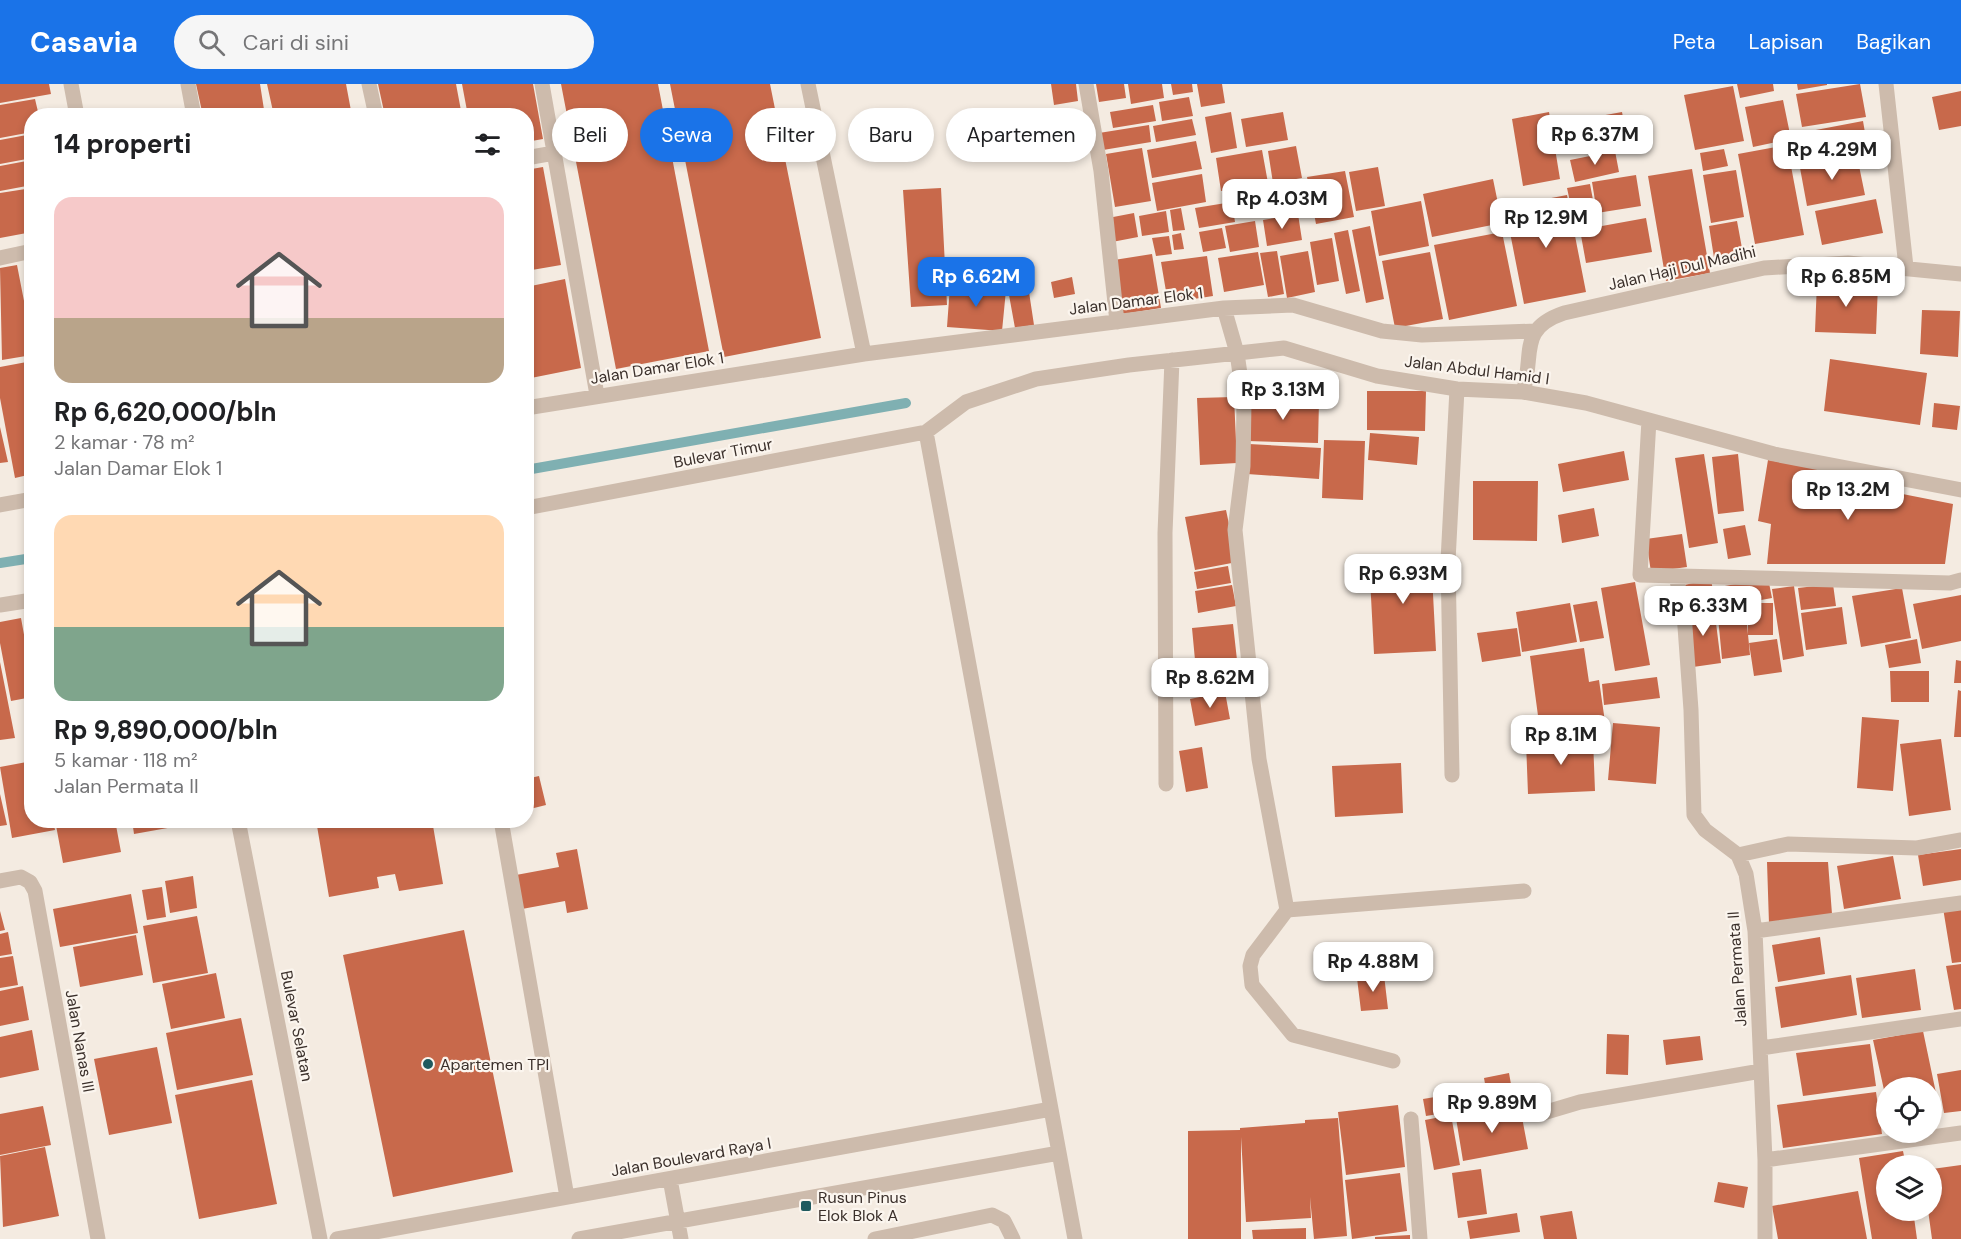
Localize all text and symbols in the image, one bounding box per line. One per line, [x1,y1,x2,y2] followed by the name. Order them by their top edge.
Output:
[174,15,594,69] search box
[30,24,138,61] text: Casavia
[195,26,228,59] icon: search
[243,28,349,57] text: Cari di sini
[1673,28,1715,56] text: Peta
[1748,28,1823,56] text: Lapisan
[1856,28,1931,56] text: Bagikan
[552,108,628,162] chip: Beli
[640,108,733,162] chip: Sewa
[745,108,836,162] chip: Filter
[848,108,934,162] chip: Baru
[946,108,1096,162] chip: Apartemen
[1533,115,1657,166] pin: Rp 6.37M
[1551,121,1639,147] text: Rp 6.37M
[54,127,192,161] text: 14 properti
[471,128,504,161] icon: filters
[1770,130,1894,181] pin: Rp 4.29M
[1787,136,1877,162] text: Rp 4.29M
[1220,179,1344,230] pin: Rp 4.03M
[1236,185,1328,211] text: Rp 4.03M
[1484,198,1608,249] pin: Rp 12.9M
[1504,204,1588,230] text: Rp 12.9M
[225,236,333,344] icon: home
[1606,241,1758,295] street label: Jalan Haji Dul Madihi
[914,257,1038,308] pin: Rp 6.62M
[1784,257,1908,308] pin: Rp 6.85M
[932,263,1020,289] text: Rp 6.62M
[1801,263,1891,289] text: Rp 6.85M
[1068,282,1204,320] street label: Jalan Damar Elok 1
[589,347,725,389] street label: Jalan Damar Elok 1
[1403,351,1551,389] street label: Jalan Abdul Hamid I
[1221,370,1345,421] pin: Rp 3.13M
[1241,376,1325,402] text: Rp 3.13M
[54,395,276,429] text: Rp 6,620,000/bln
[54,429,195,455] text: 2 kamar · 78 m²
[672,433,774,473] street label: Bulevar Timur
[54,455,222,481] text: Jalan Damar Elok 1
[1786,470,1910,521] pin: Rp 13.2M
[1806,476,1890,502] text: Rp 13.2M
[225,554,333,662] icon: home
[1341,554,1465,605] pin: Rp 6.93M
[1358,560,1448,586] text: Rp 6.93M
[1641,586,1765,637] pin: Rp 6.33M
[1658,592,1748,618] text: Rp 6.33M
[1148,658,1272,709] pin: Rp 8.62M
[1165,664,1255,690] text: Rp 8.62M
[54,713,278,747] text: Rp 9,890,000/bln
[1506,715,1616,766] pin: Rp 8.1M
[1525,721,1597,747] text: Rp 8.1M
[54,747,197,773] text: 5 kamar · 118 m²
[54,773,199,799] text: Jalan Permata II
[1722,911,1752,1027] street label: Jalan Permata II
[1311,942,1435,993] pin: Rp 4.88M
[1327,948,1419,974] text: Rp 4.88M
[276,969,318,1083] street label: Bulevar Selatan
[61,988,99,1094] street label: Jalan Nanas III
[440,1054,549,1075] place label: Apartemen TPI
[421,1057,435,1071] marker: Apartemen TPI
[1876,1077,1942,1221] map controls
[1876,1077,1942,1143] button: locate
[1430,1083,1554,1134] pin: Rp 9.89M
[1447,1089,1537,1115] text: Rp 9.89M
[609,1133,773,1181] street label: Jalan Boulevard Raya I
[1876,1155,1942,1221] button: layers
[818,1187,907,1226] place label: Rusun Pinus Elok Blok A
[799,1199,813,1213] marker: Rusun Pinus Elok Blok A

